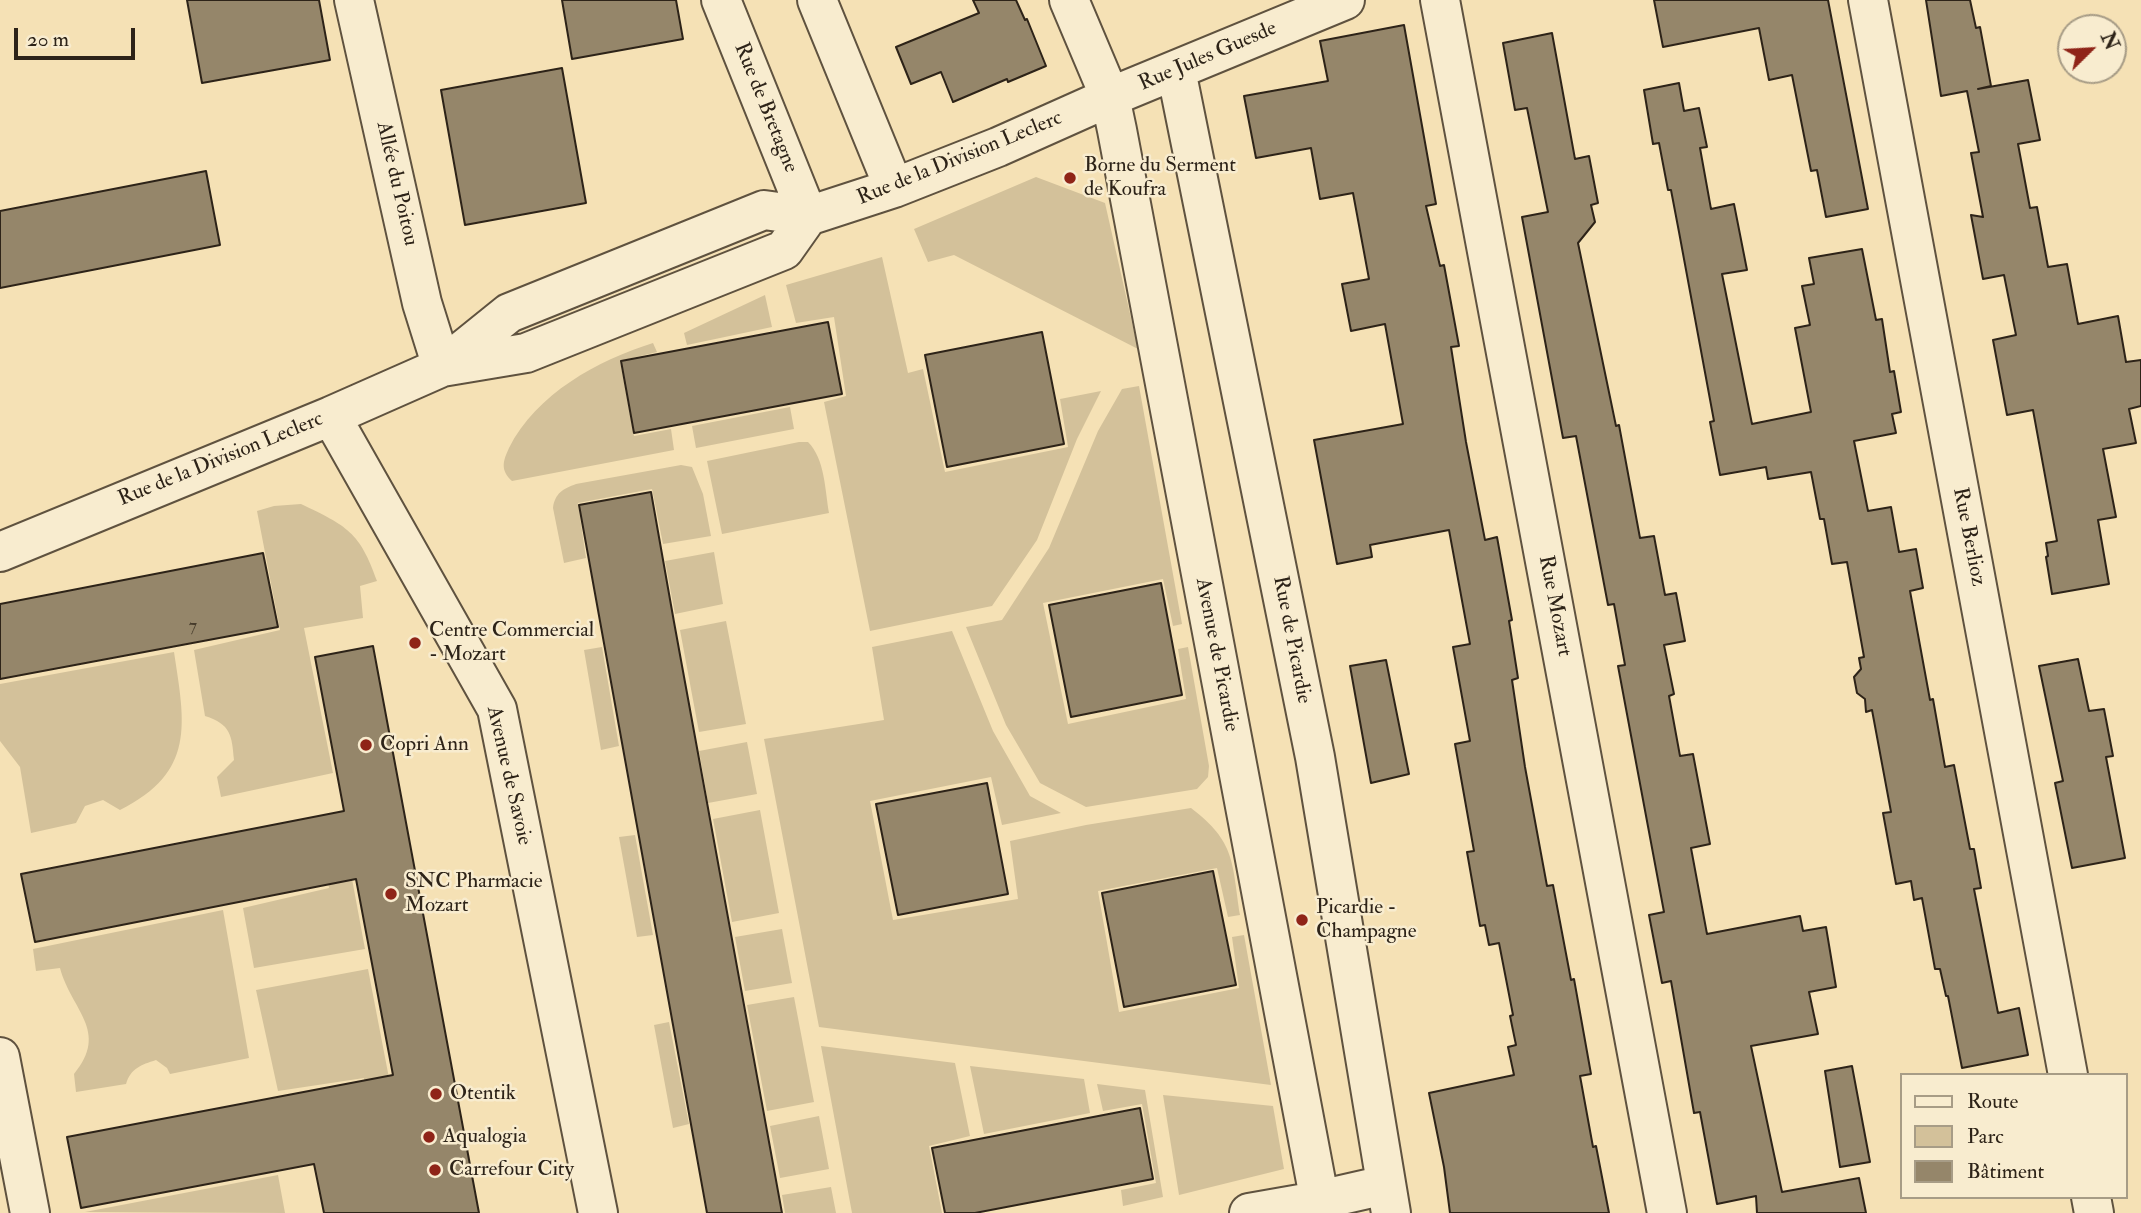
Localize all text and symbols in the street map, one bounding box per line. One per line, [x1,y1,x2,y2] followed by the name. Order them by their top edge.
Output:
[18,14,138,58] scale bar
[2057,14,2127,84] north arrow
[1135,17,1281,97] street label: Rue Jules Guesde
[27,26,69,53] text: 20 m
[2095,29,2124,54] text: N
[727,39,803,177] street label: Rue de Bretagne
[854,106,1066,212] street label: Rue de la Division Leclerc
[369,120,423,248] street label: Allée du Poitou
[1084,153,1236,203] place label: Borne du Serment de Koufra
[1062,170,1078,186] marker: Borne du Serment de Koufra
[115,407,327,513] street label: Rue de la Division Leclerc
[1946,485,1990,589] street label: Rue Berlioz
[1532,553,1576,659] street label: Rue Mozart
[1266,574,1316,706] street label: Rue de Picardie
[1189,576,1243,734] street label: Avenue de Picardie
[189,616,197,638] house number: 7
[429,618,594,668] place label: Centre Commercial - Mozart
[407,635,423,651] marker: Centre Commercial - Mozart
[480,704,536,848] street label: Avenue de Savoie
[380,732,469,758] place label: Copri Ann
[358,737,374,753] marker: Copri Ann
[405,869,542,919] place label: SNC Pharmacie Mozart
[383,886,399,902] marker: SNC Pharmacie Mozart
[1316,895,1416,945] place label: Picardie - Champagne
[1294,912,1310,928] marker: Picardie - Champagne
[1899,1073,2127,1199] legend
[450,1081,516,1107] place label: Otentik
[428,1086,444,1102] marker: Otentik
[1967,1088,2018,1115] text: Route
[1967,1123,2004,1150] text: Parc
[443,1124,527,1150] place label: Aqualogia
[421,1129,437,1145] marker: Aqualogia
[449,1157,574,1183] place label: Carrefour City
[1967,1158,2044,1185] text: Bâtiment
[427,1162,443,1178] marker: Carrefour City

